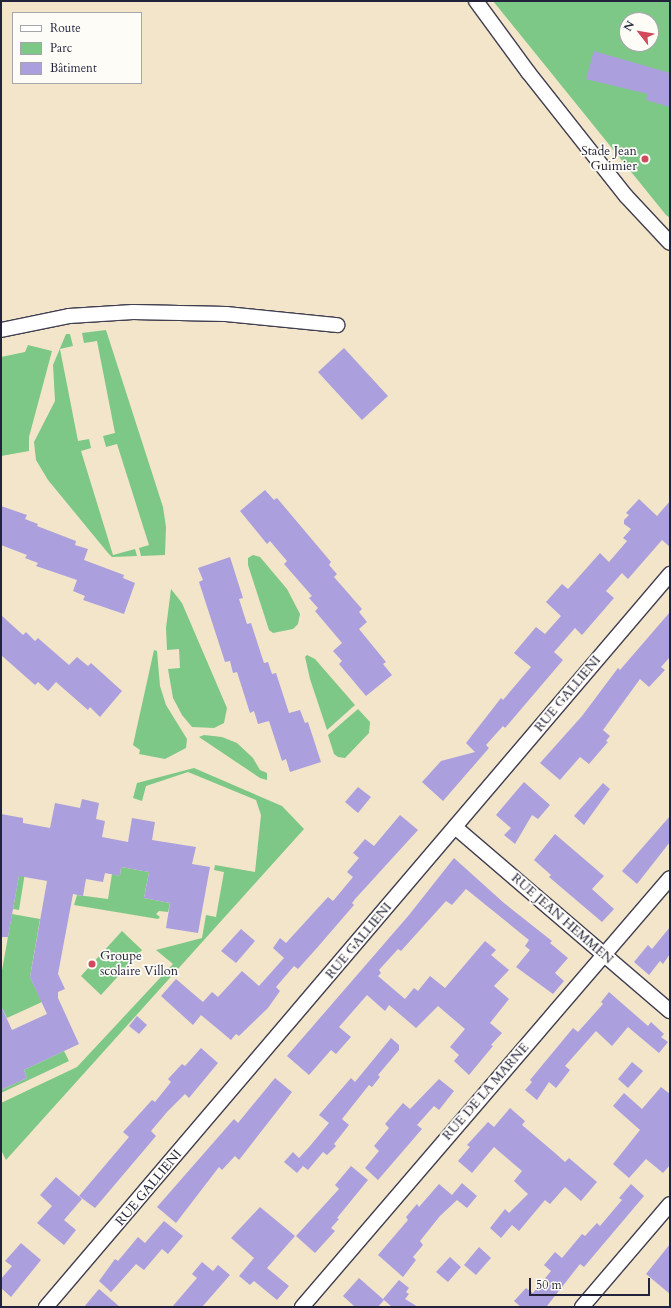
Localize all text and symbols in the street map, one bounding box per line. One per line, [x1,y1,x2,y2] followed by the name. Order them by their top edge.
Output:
[12,12,142,84] legend
[619,12,659,52] north arrow
[620,18,638,34] text: N
[50,20,81,36] text: Route
[50,40,72,56] text: Parc
[50,60,97,76] text: Bâtiment
[581,144,637,175] place label: Stade Jean Guimier
[640,154,650,164] marker: Stade Jean Guimier
[532,653,604,735] street label: RUE GALLIENI
[508,871,616,967] street label: RUE JEAN HEMMEN
[323,900,395,982] street label: RUE GALLIENI
[100,949,178,980] place label: Groupe scolaire Villon
[87,959,97,969] marker: Groupe scolaire Villon
[440,1040,532,1144] street label: RUE DE LA MARNE
[113,1147,185,1229] street label: RUE GALLIENI
[531,1270,652,1296] scale bar
[536,1277,562,1293] text: 50 m

